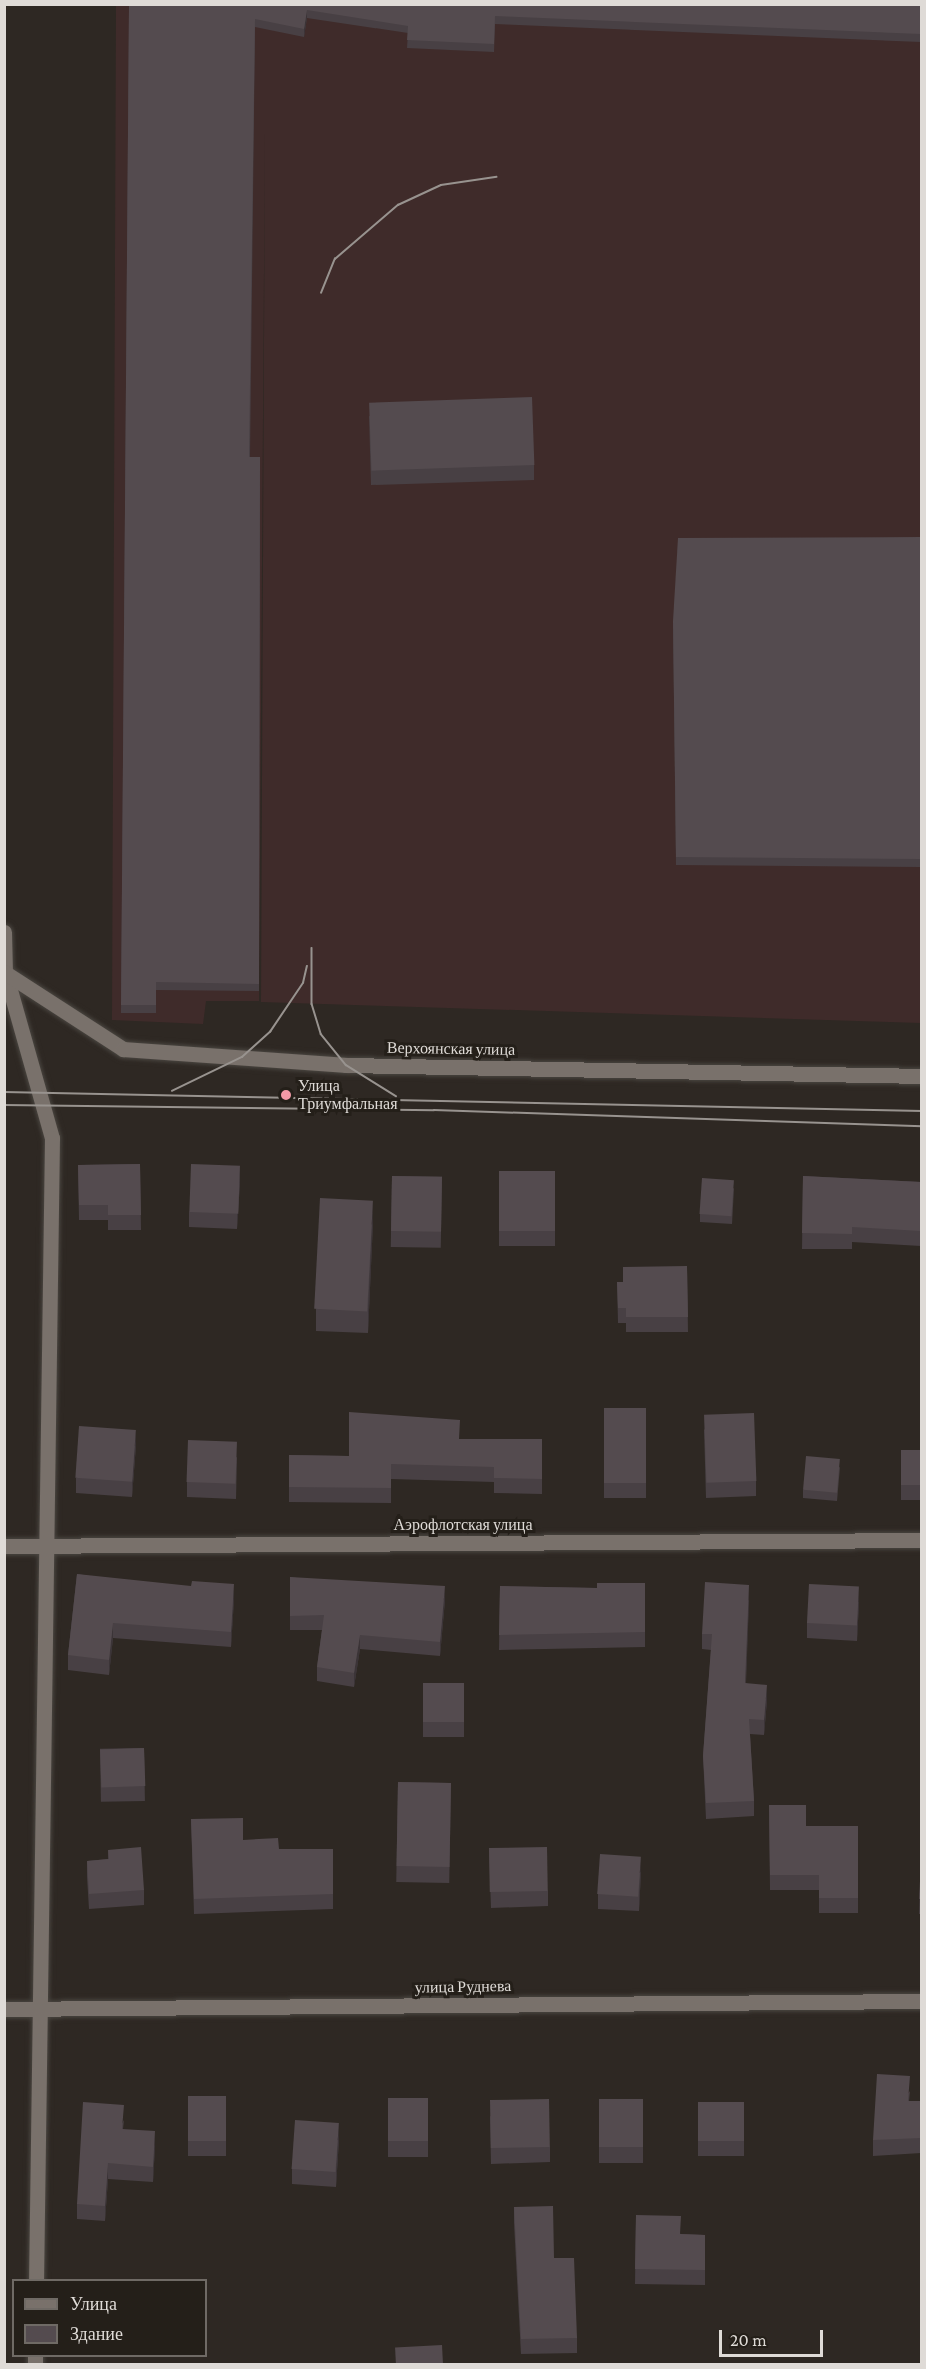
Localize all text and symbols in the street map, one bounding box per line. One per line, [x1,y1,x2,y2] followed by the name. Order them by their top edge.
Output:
[387,1038,515,1060] street label: Верхоянская улица
[298,1076,398,1114] place label: Улица Триумфальная
[279,1088,293,1102] marker: Улица Триумфальная
[394,1515,532,1535] street label: Аэрофлотская улица
[415,1977,511,1997] street label: улица Руднева
[12,2279,207,2357] legend
[70,2294,117,2314] text: Улица
[722,2318,826,2356] scale bar
[70,2324,123,2344] text: Здание
[730,2330,767,2350] text: 20 m

